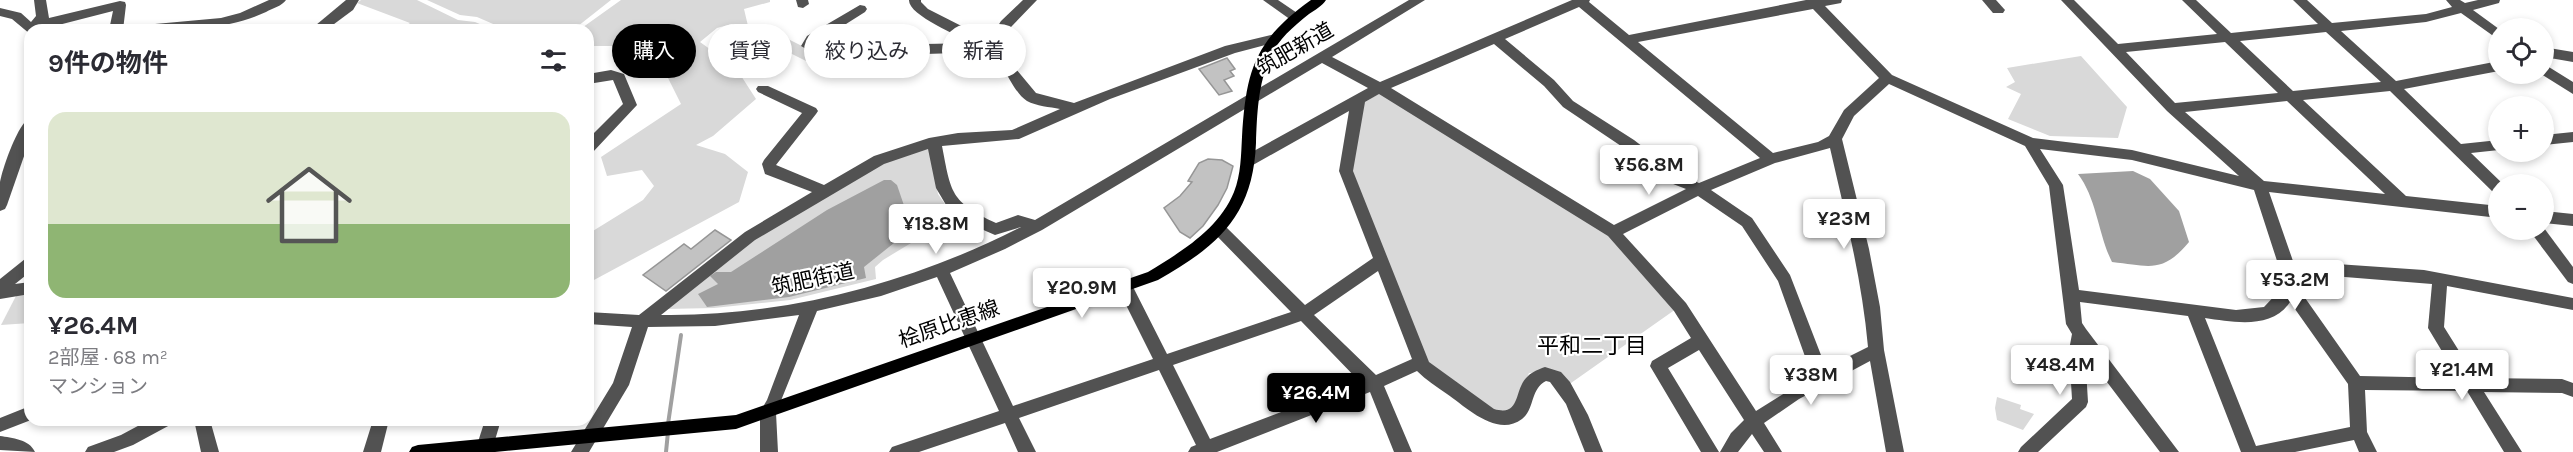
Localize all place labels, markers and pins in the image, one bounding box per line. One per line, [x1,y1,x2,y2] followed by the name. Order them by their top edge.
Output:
[1600,145,1698,196] pin: ¥56.8M
[1808,199,1880,250] pin: ¥23M
[887,204,985,255] pin: ¥18.8M
[2246,260,2344,311] pin: ¥53.2M
[1033,268,1131,319] pin: ¥20.9M
[2011,345,2109,396] pin: ¥48.4M
[2413,350,2511,401] pin: ¥21.4M
[1775,355,1847,406] pin: ¥38M
[1267,373,1365,424] pin: ¥26.4M

